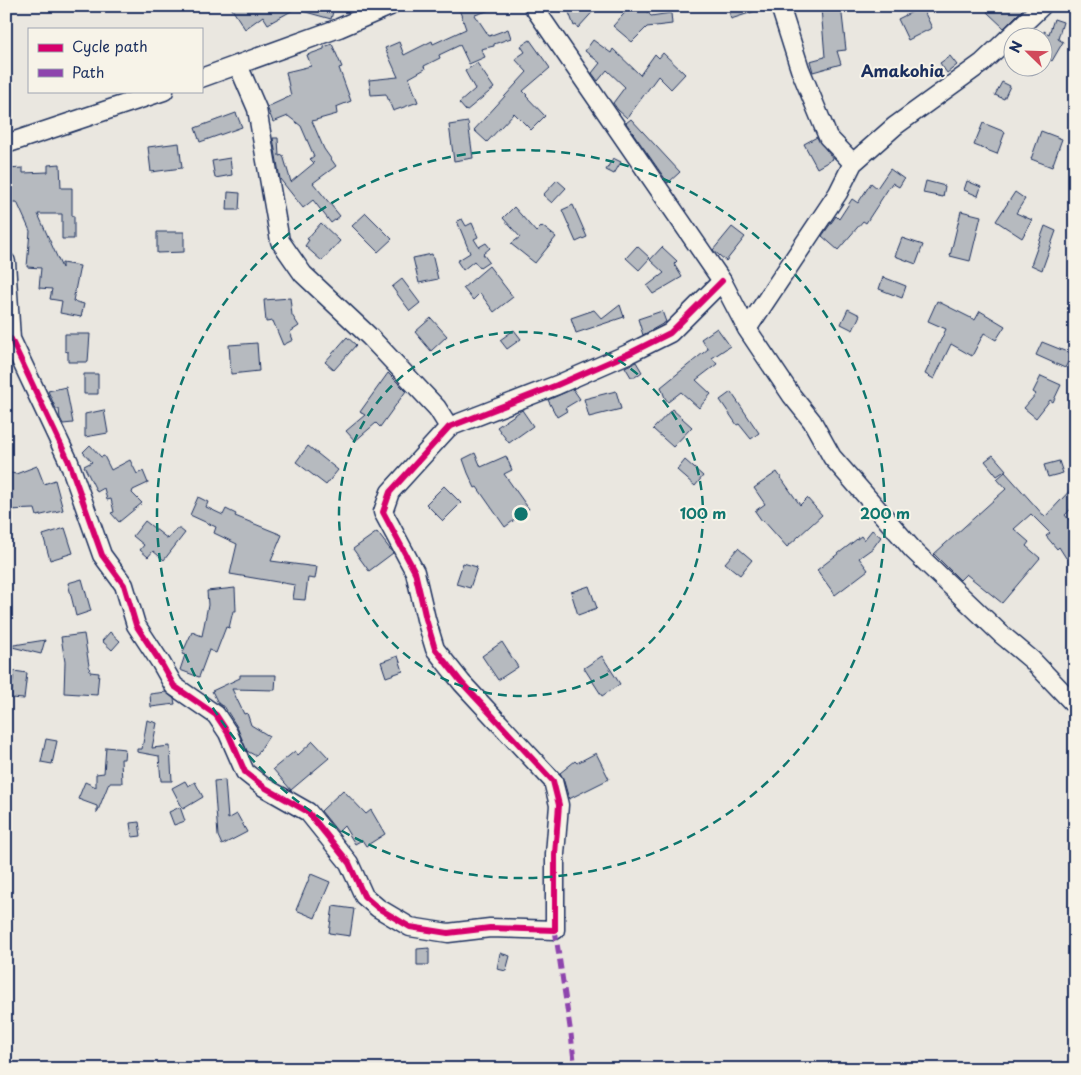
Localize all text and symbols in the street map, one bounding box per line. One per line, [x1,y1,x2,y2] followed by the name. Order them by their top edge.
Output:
[28,28,202,92] legend
[1004,28,1054,78] north arrow
[72,34,148,57] text: Cycle path
[1004,38,1027,56] text: N
[861,58,945,82] district label: Amakohia
[72,60,104,83] text: Path
[680,501,726,524] text: 100 m
[860,501,910,524] text: 200 m
[512,505,530,523] centre of rings

